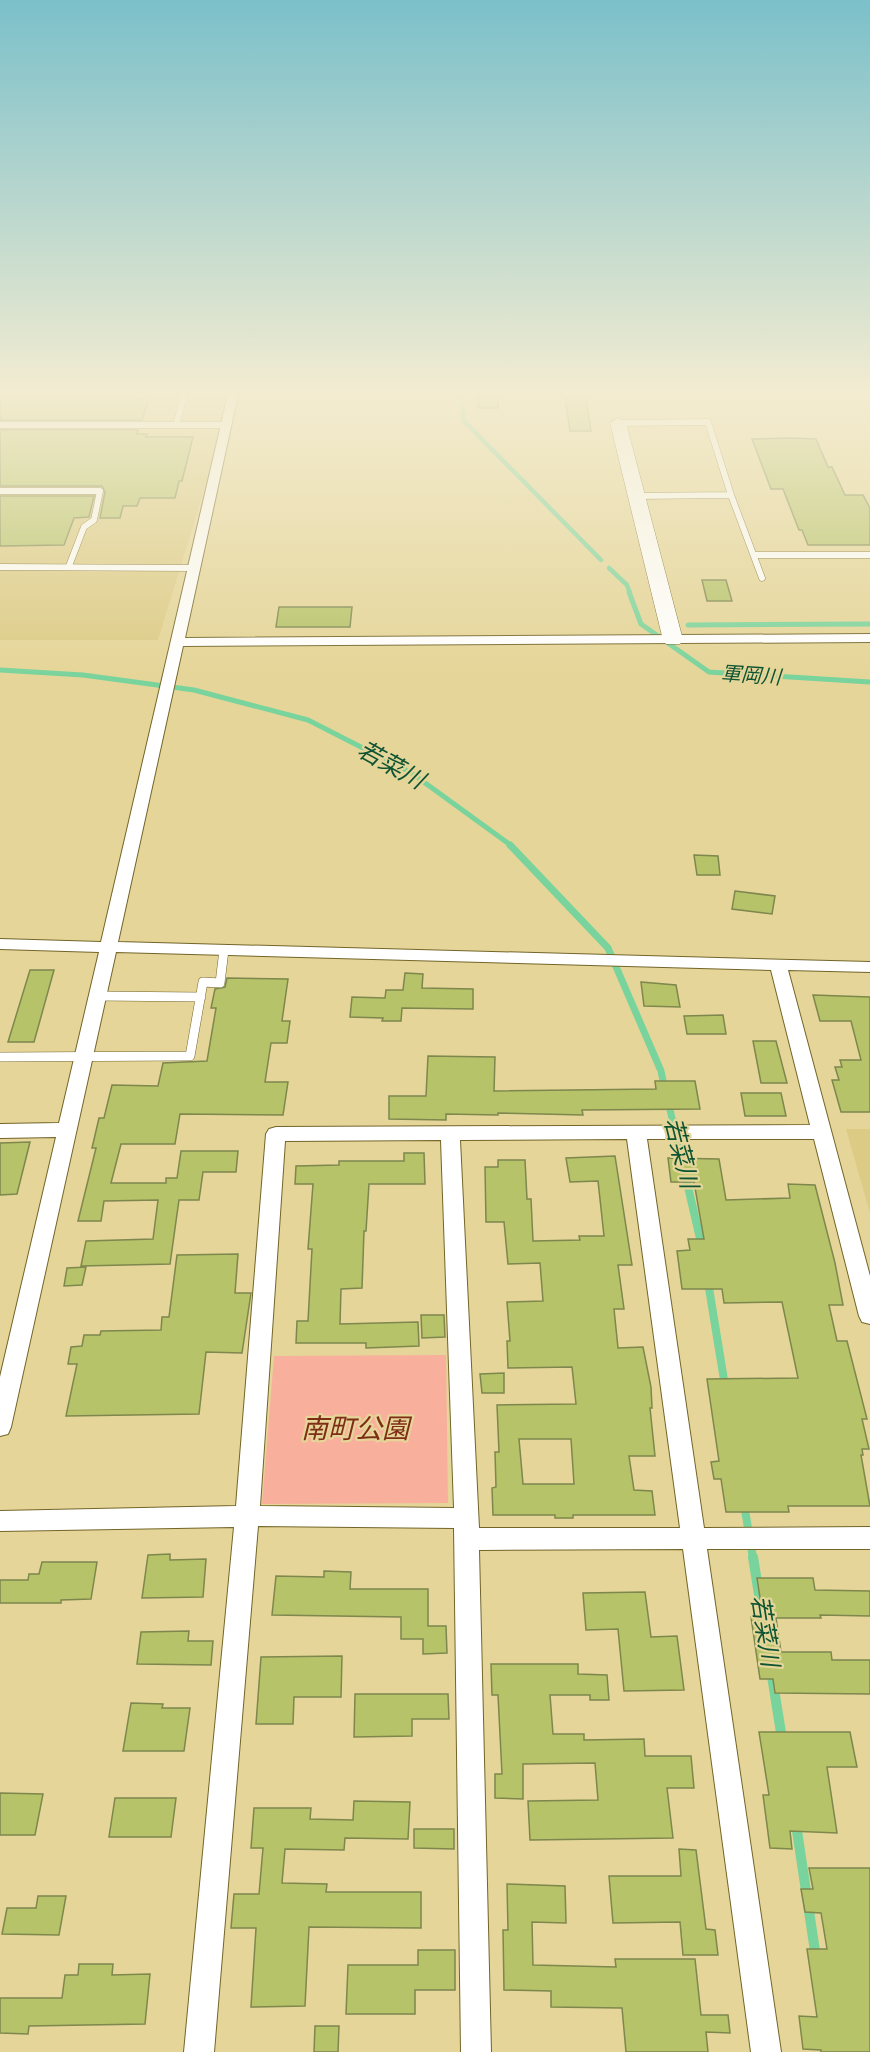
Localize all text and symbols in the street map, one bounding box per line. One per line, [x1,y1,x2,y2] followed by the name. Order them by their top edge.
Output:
[720,661,784,689] water label: 軍岡川
[353,734,432,796] water label: 若菜川
[659,1114,705,1194] water label: 若菜川
[301,1413,413,1445] park label: 南町公園
[746,1593,786,1672] water label: 若菜川

